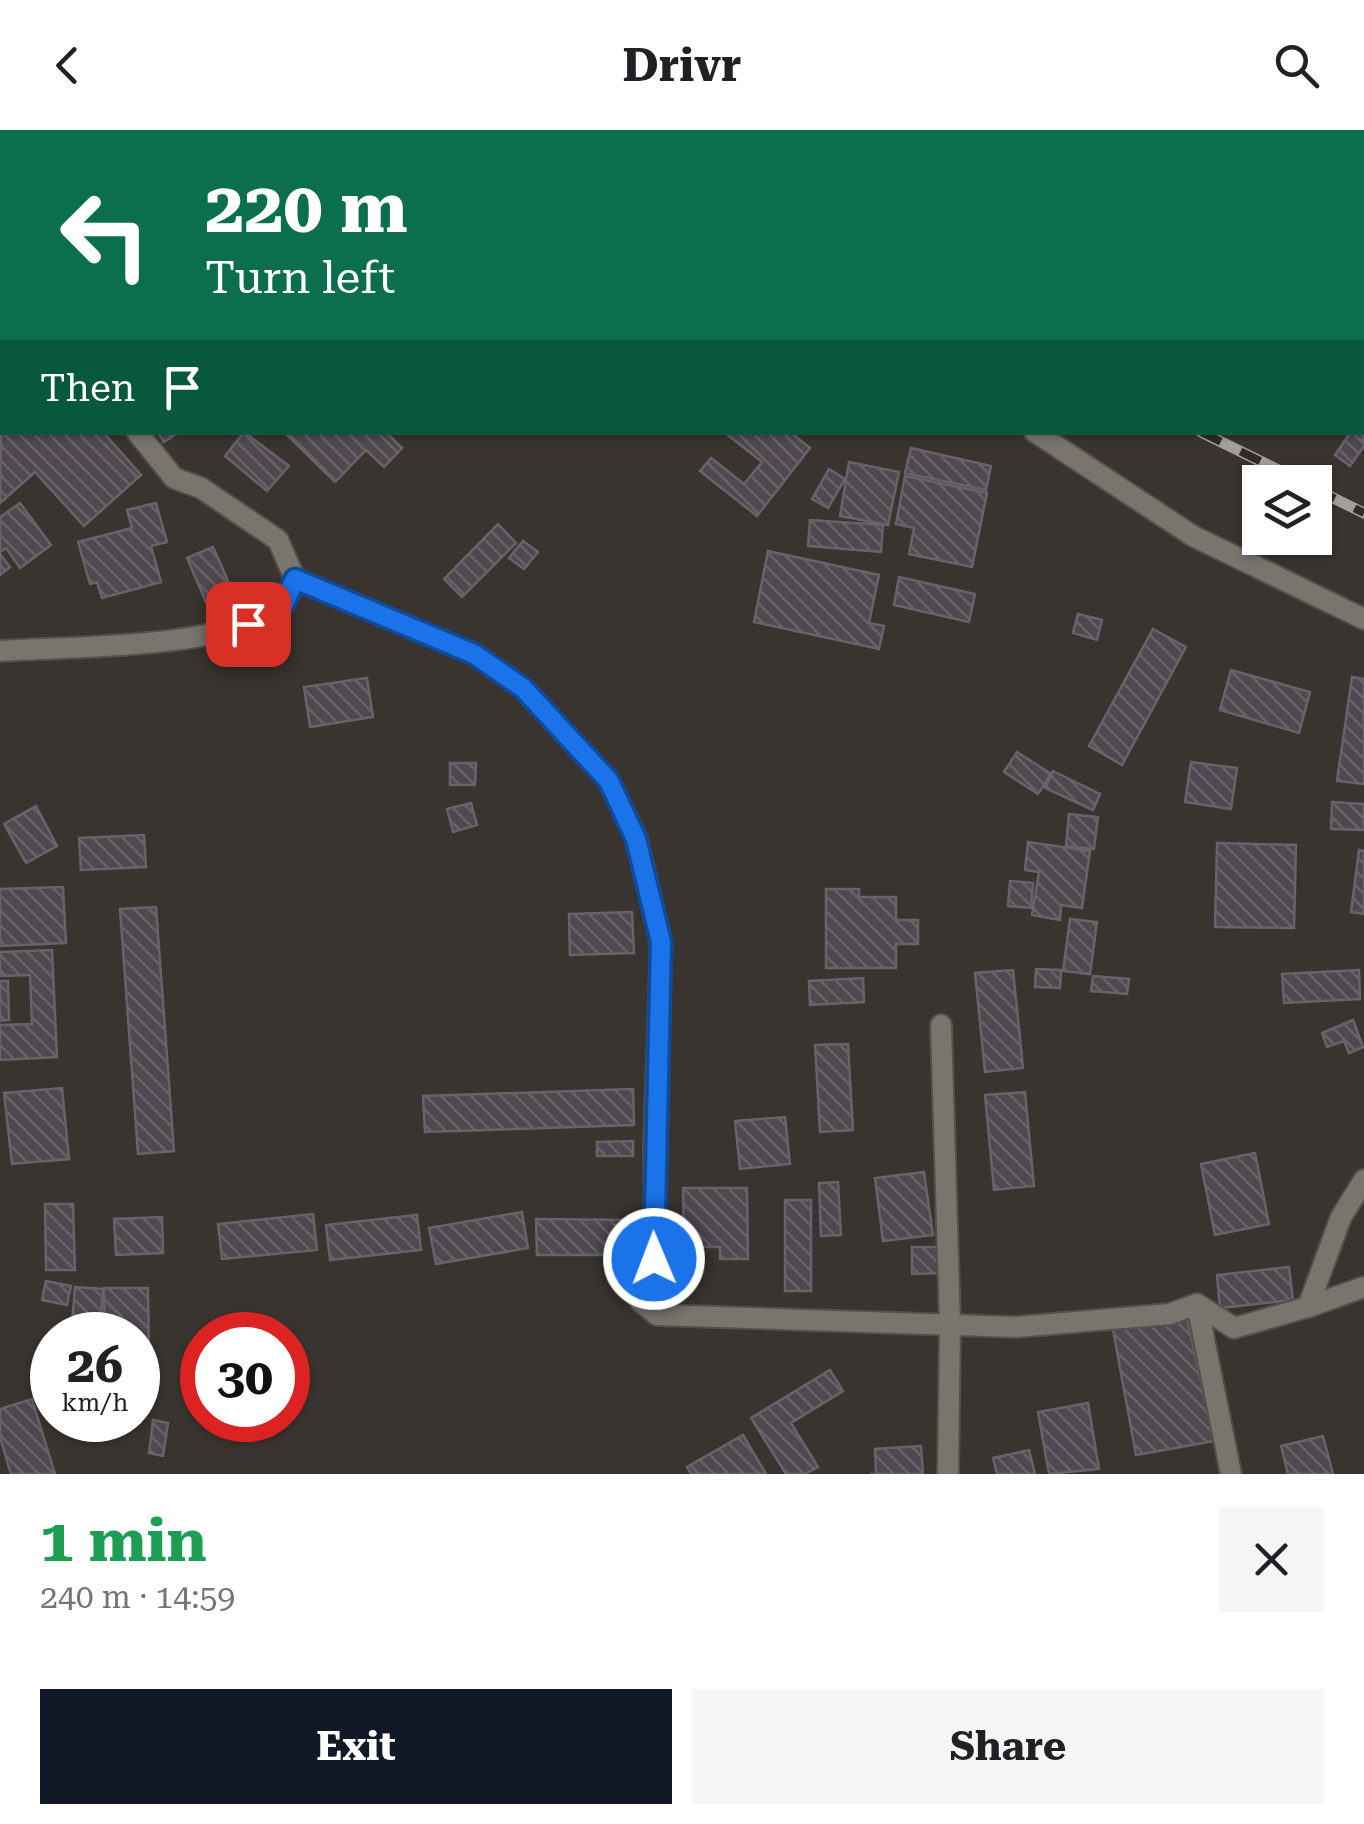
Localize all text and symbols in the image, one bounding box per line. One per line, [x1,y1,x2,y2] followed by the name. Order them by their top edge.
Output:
[40,38,95,93] icon: back
[1269,38,1324,93] icon: search
[623,39,741,92] text: Drivr
[205,167,408,249] text: 220 m
[40,170,170,300] icon: left
[205,251,395,304] text: Turn left
[155,360,210,415] icon: arrive
[40,366,135,410] text: Then
[1242,465,1332,555] map controls
[1242,465,1332,555] button: layers
[206,582,291,667] pin
[221,597,276,652] icon: arrive
[602,1207,706,1311] position arrow
[180,1312,310,1442] speed limit sign: 30
[67,1336,123,1394] text: 26
[62,1388,128,1417] text: km/h
[40,1505,207,1576] text: 1 min
[1219,1507,1324,1612] button: close
[40,1578,235,1616] text: 240 m · 14:59
[40,1689,672,1804] button: Exit
[692,1689,1324,1804] button: Share

